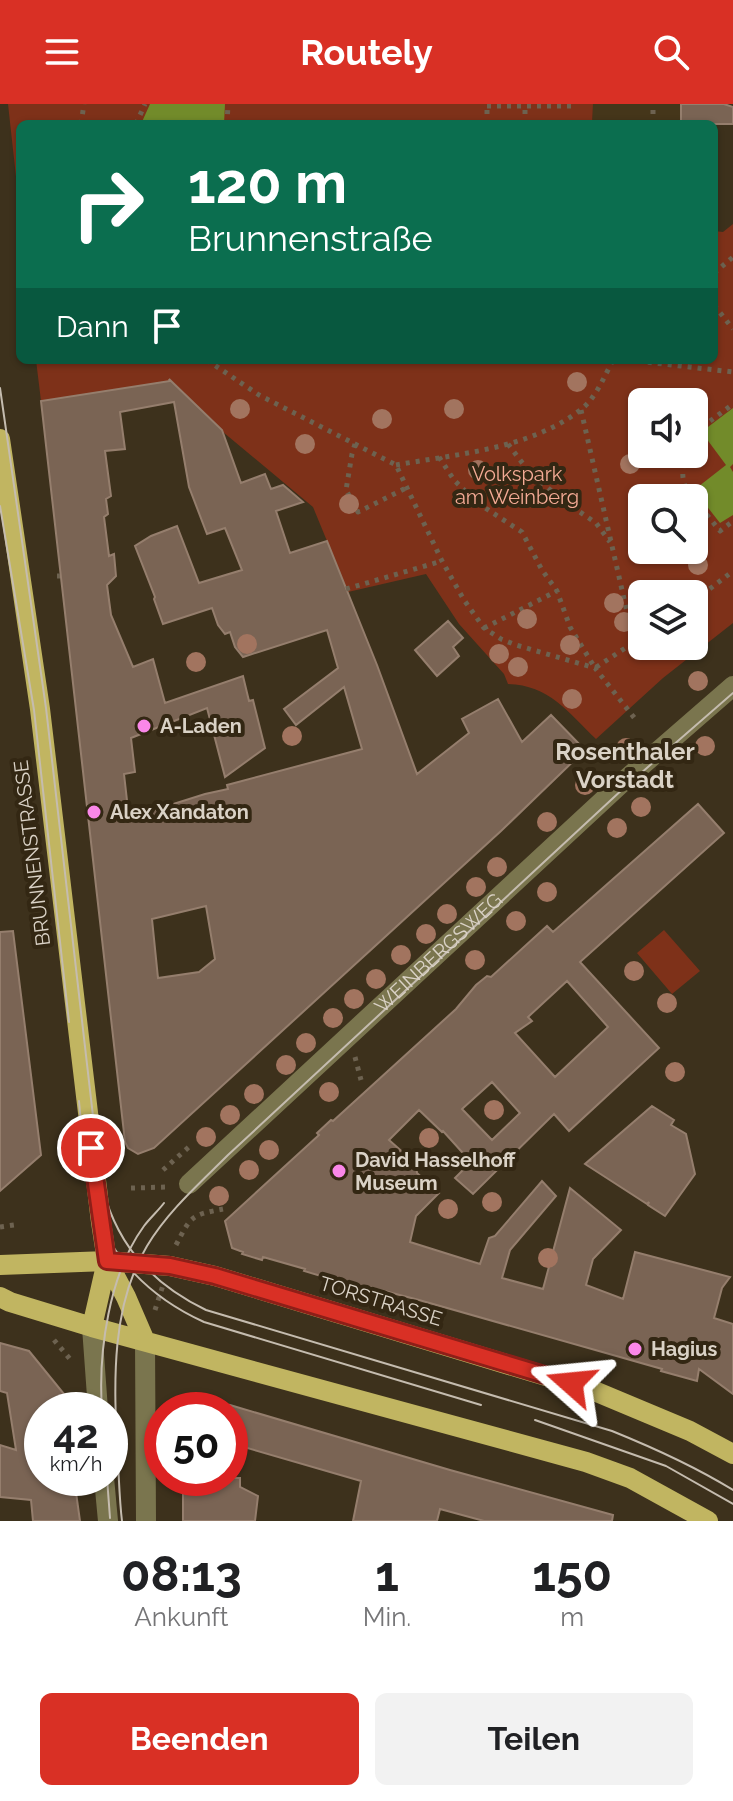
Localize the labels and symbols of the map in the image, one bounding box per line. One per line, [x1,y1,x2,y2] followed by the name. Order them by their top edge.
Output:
[455,462,579,509] park label: Volkspark am Weinberg
[160,714,242,738] place label: A-Laden
[135,717,153,735] marker: A-Laden
[555,737,695,794] district label: Rosenthaler Vorstadt
[9,759,55,947] street label: BRUNNENSTRASSE
[110,800,249,824] place label: Alex Xandaton
[85,803,103,821] marker: Alex Xandaton
[370,888,507,1018] street label: WEINBERGSWEG
[57,1114,125,1182] pin
[355,1148,517,1195] place label: David Hasselhoff Museum
[330,1162,348,1180] marker: David Hasselhoff Museum
[317,1271,445,1331] street label: TORSTRASSE
[651,1337,717,1361] place label: Hagius
[626,1340,644,1358] marker: Hagius
[529,1341,613,1425] position arrow
[144,1392,248,1496] speed limit sign: 50

